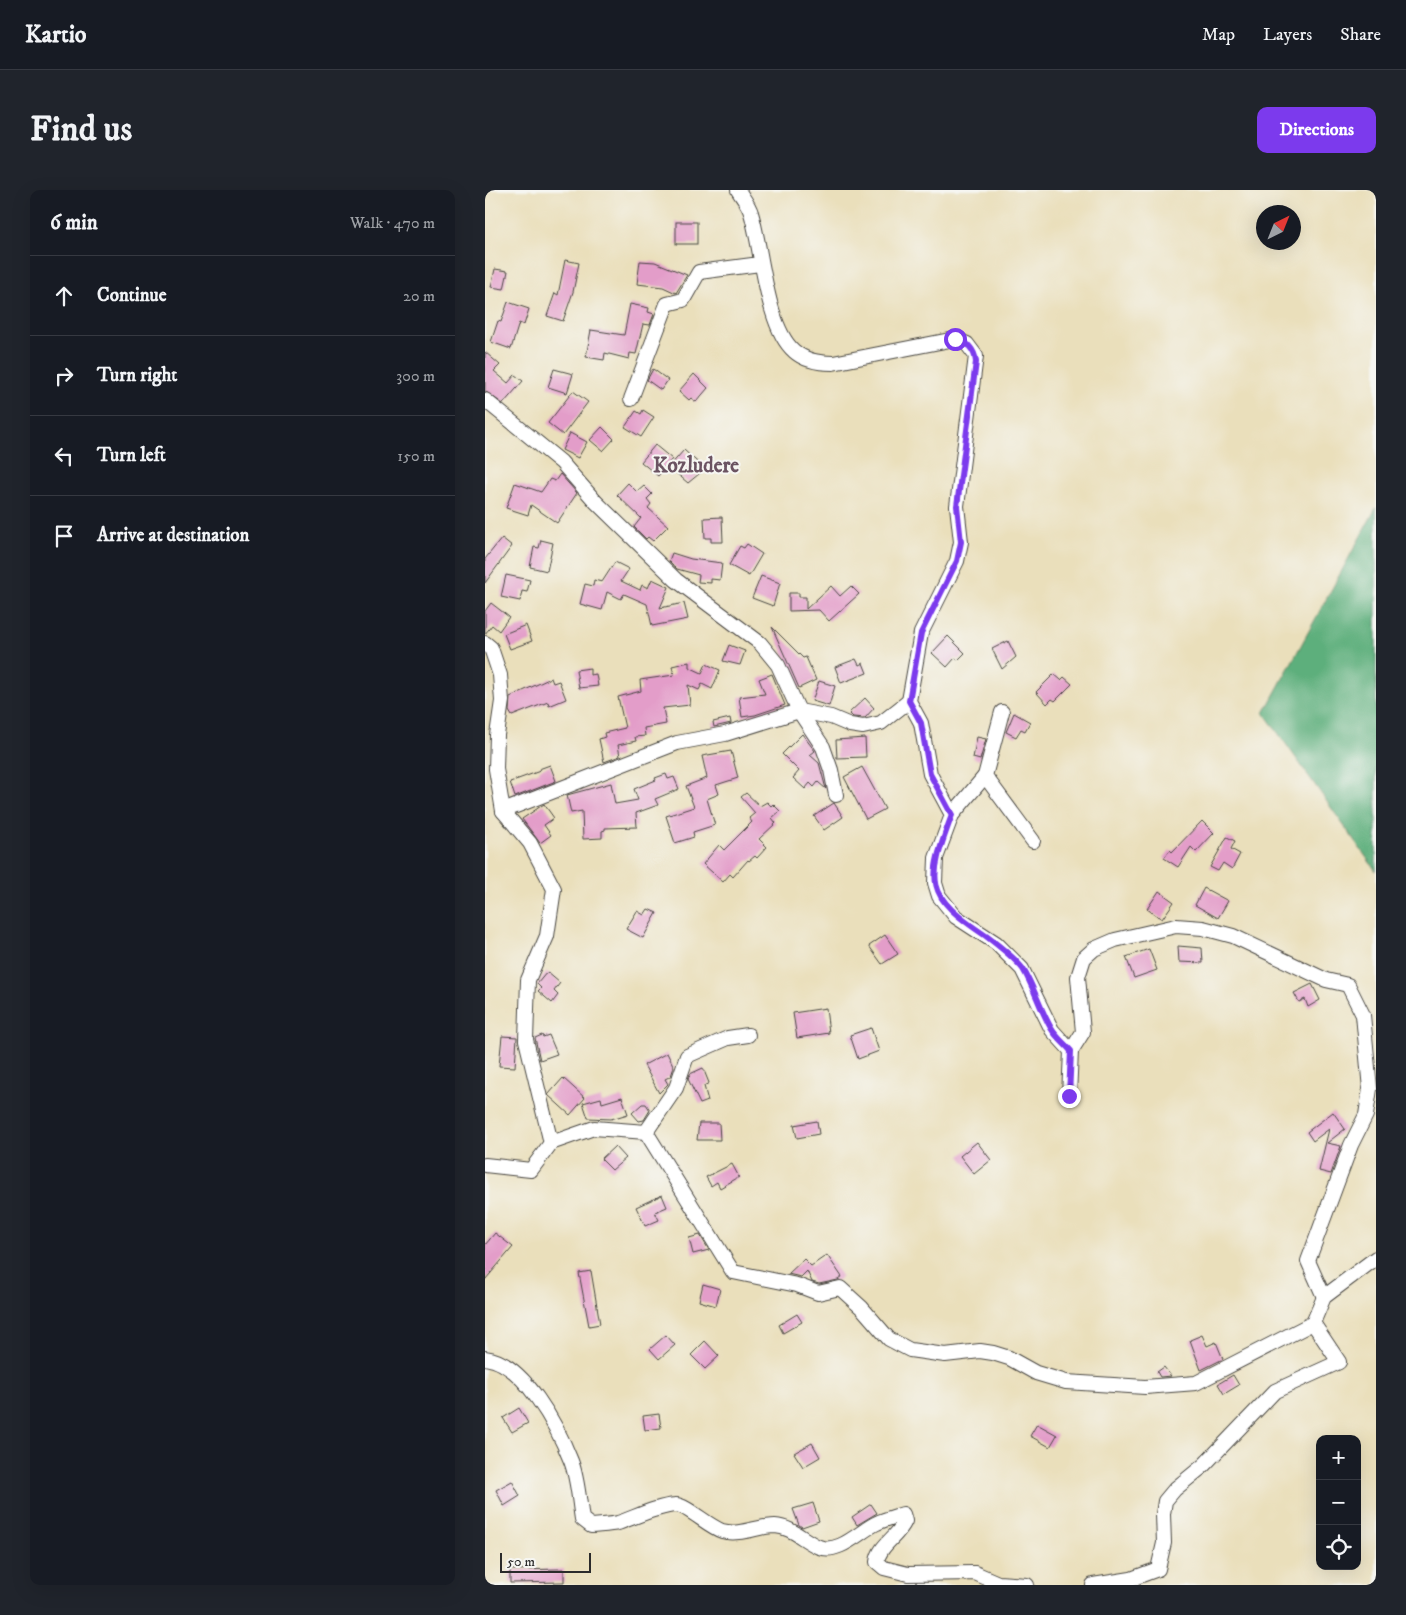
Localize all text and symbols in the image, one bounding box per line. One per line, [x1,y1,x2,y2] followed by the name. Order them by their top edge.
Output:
[25,20,87,50] text: Kartio
[1202,24,1235,46] text: Map
[1263,24,1312,46] text: Layers
[1340,24,1381,46] text: Share
[1257,107,1376,153] button: Directions
[30,108,132,152] text: Find us
[1256,205,1301,250] north arrow
[50,210,98,236] text: 6 min
[350,213,435,233] text: Walk · 470 m
[50,282,78,310] icon: ahead
[97,284,167,307] text: Continue
[403,286,435,306] text: 20 m
[944,328,967,351] route start
[50,362,78,390] icon: right
[97,364,177,387] text: Turn right
[396,366,435,386] text: 300 m
[50,442,78,470] icon: left
[97,444,166,467] text: Turn left
[397,446,435,466] text: 150 m
[653,453,739,479] district label: Kozludere
[50,522,78,550] icon: arrive
[97,524,249,547] text: Arrive at destination
[1058,1085,1081,1108] route end
[1316,1435,1361,1570] map controls
[1316,1435,1361,1480] button: +
[1316,1480,1361,1525] button: −
[1316,1525,1361,1570] button: locate
[500,1550,591,1573] scale bar
[507,1553,535,1571] text: 50 m

